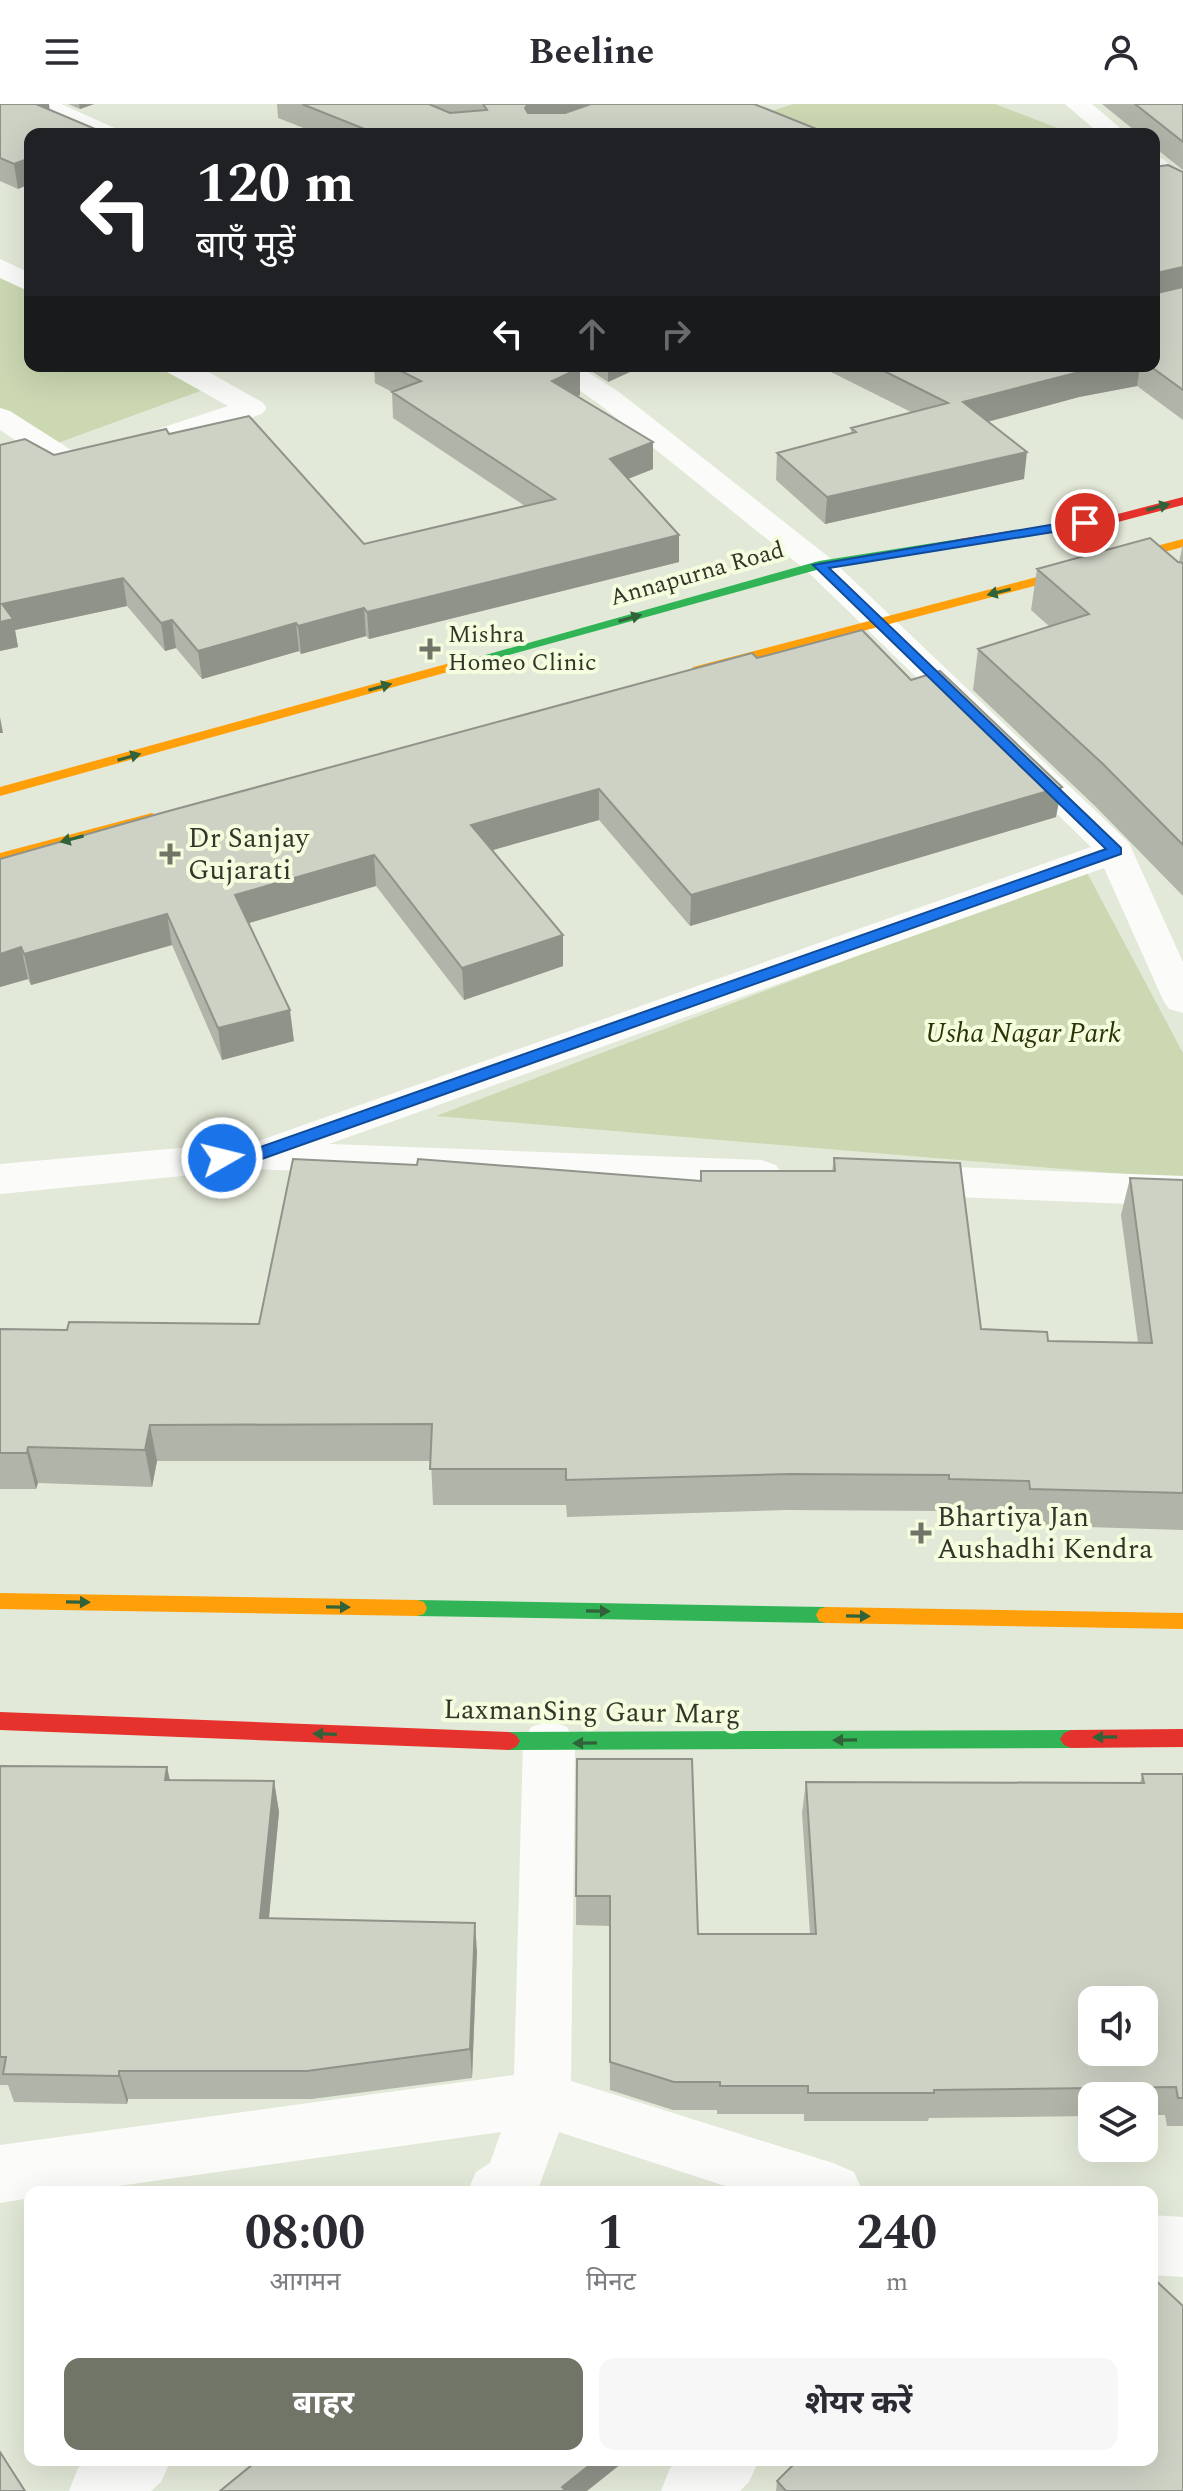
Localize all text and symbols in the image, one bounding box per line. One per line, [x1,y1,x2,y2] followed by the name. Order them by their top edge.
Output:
[529,25,654,80] text: Beeline
[40,30,84,74] icon: menu
[1099,30,1143,74] icon: person
[196,142,355,227] text: 120 m
[64,160,168,264] icon: left
[196,219,296,274] text: बाएँ मुड़ें
[486,312,530,356] icon: left
[570,312,614,356] icon: ahead
[654,312,698,356] icon: right
[1051,489,1119,557] pin
[1063,501,1107,545] icon: arrive
[1145,501,1170,513] one-way arrow
[606,532,788,616] street label: Annapurna Road
[987,586,1012,598] one-way arrow
[618,611,643,623] one-way arrow
[448,617,596,681] place label: Mishra Homeo Clinic
[419,638,441,660] marker: Mishra Homeo Clinic
[368,680,392,693] one-way arrow
[117,750,142,762] one-way arrow
[188,817,310,892] place label: Dr Sanjay Gujarati
[59,833,84,845] one-way arrow
[159,843,181,865] marker: Dr Sanjay Gujarati
[925,1012,1121,1055] park label: Usha Nagar Park
[180,1116,264,1200] position arrow
[937,1496,1153,1571] place label: Bhartiya Jan Aushadhi Kendra
[912,1524,930,1542] marker: Bhartiya Jan Aushadhi Kendra
[66,1596,91,1609] one-way arrow
[326,1601,351,1613] one-way arrow
[586,1605,611,1617] one-way arrow
[846,1609,871,1622] one-way arrow
[443,1688,741,1736] street label: LaxmanSing Gaur Marg
[312,1727,337,1740] one-way arrow
[1092,1731,1117,1744] one-way arrow
[832,1734,857,1746] one-way arrow
[572,1737,597,1749] one-way arrow
[1078,1986,1158,2162] map controls
[1078,1986,1158,2066] button: sound
[1078,2082,1158,2162] button: layers
[245,2197,365,2270] text: 08:00
[597,2197,624,2270] text: 1
[856,2197,937,2270] text: 240
[269,2262,341,2302] text: आगमन
[586,2262,636,2302] text: मिनट
[886,2262,908,2302] text: m
[64,2358,583,2450] button: बाहर
[599,2358,1118,2450] button: शेयर करें

